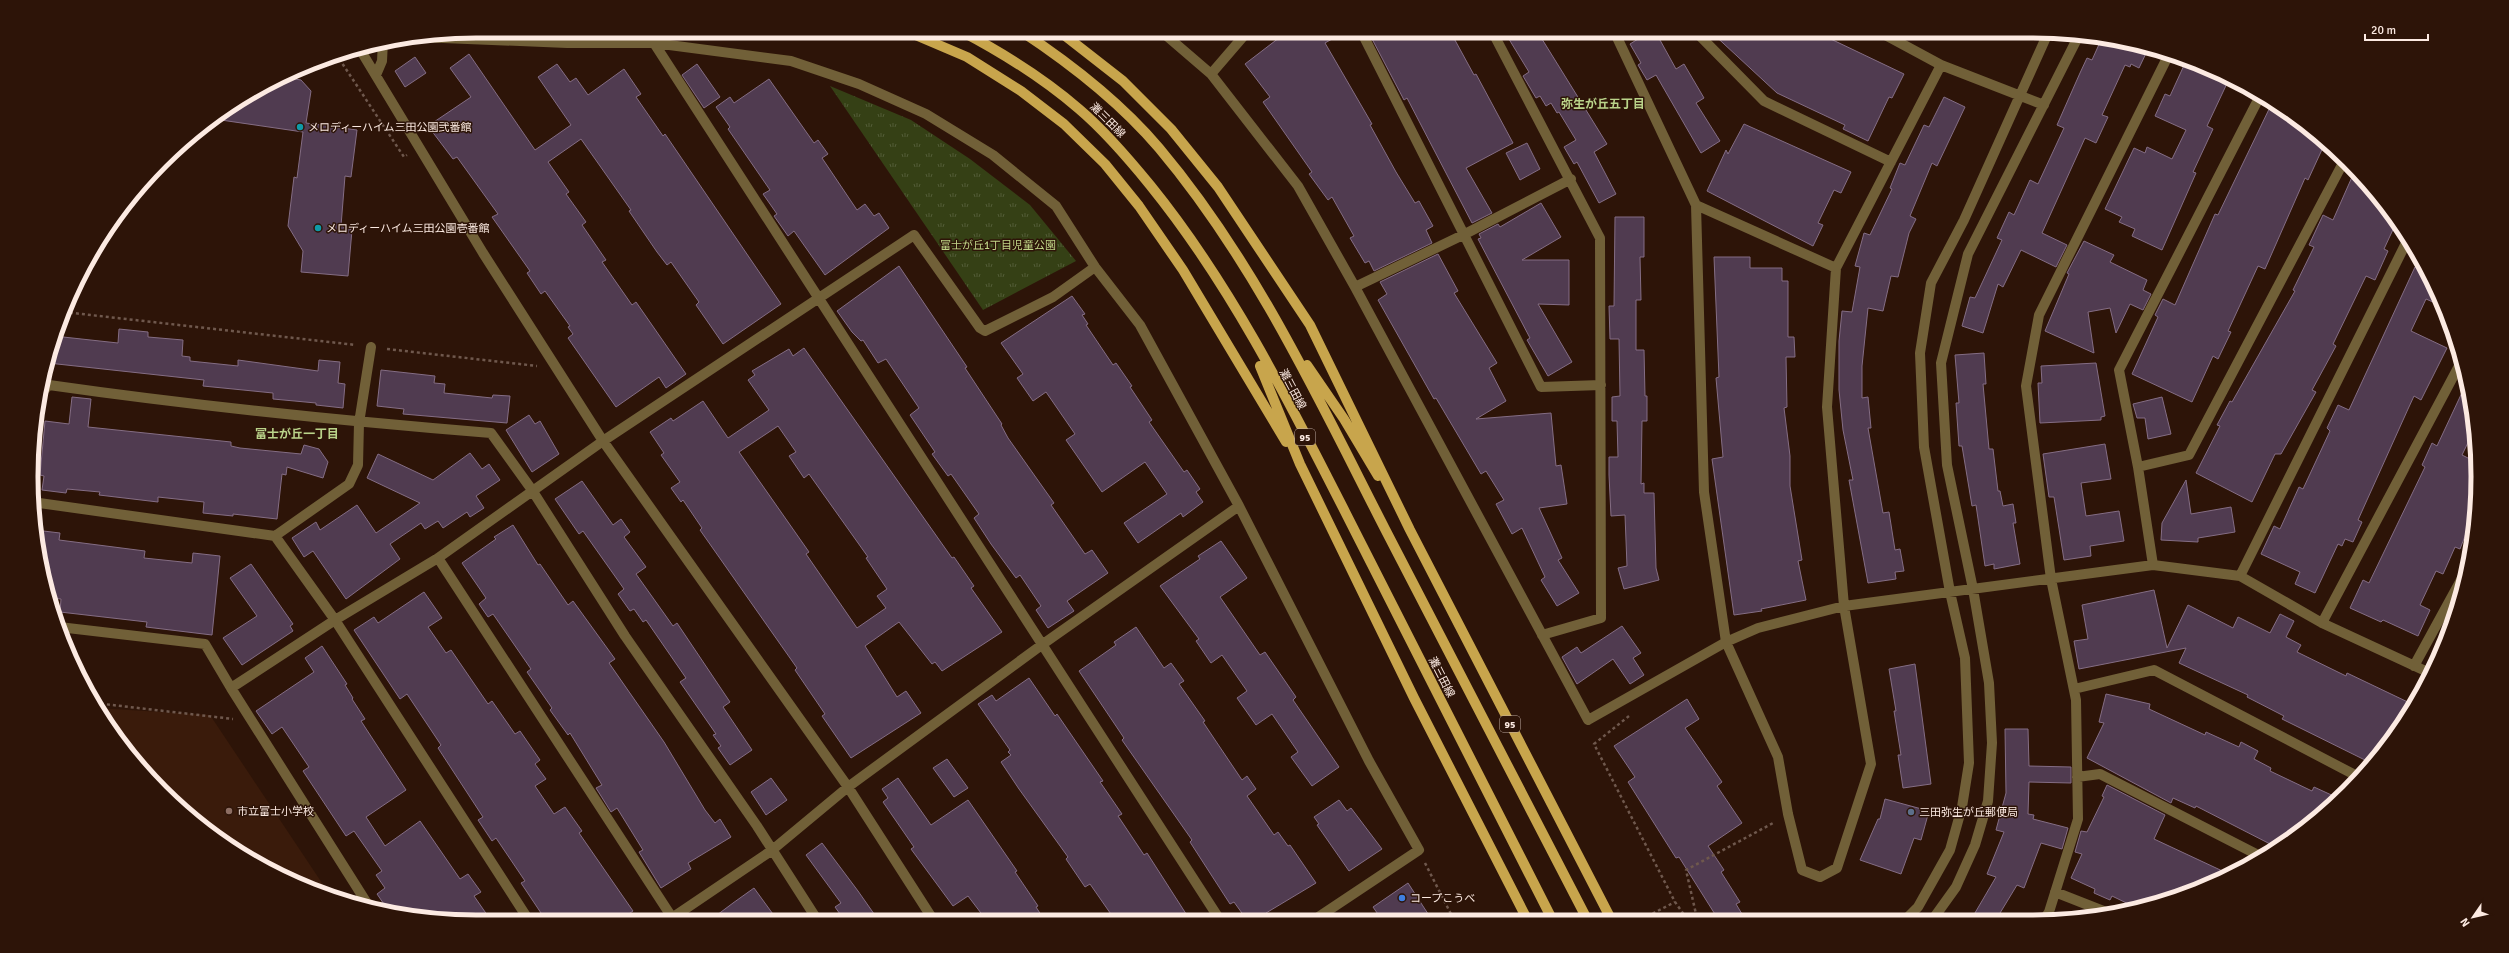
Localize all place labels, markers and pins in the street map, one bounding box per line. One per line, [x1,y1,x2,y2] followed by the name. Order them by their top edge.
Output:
[308,121,472,134] place label: メロディーハイム三田公園弐番館
[295,122,305,132] marker: メロディーハイム三田公園弐番館
[326,222,490,235] place label: メロディーハイム三田公園壱番館
[313,223,323,233] marker: メロディーハイム三田公園壱番館
[237,805,314,818] place label: 市立富士小学校
[224,806,234,816] marker: 市立富士小学校
[1919,806,2018,819] place label: 三田弥生が丘郵便局
[1906,807,1916,817] marker: 三田弥生が丘郵便局
[1410,892,1475,905] place label: コープこうべ
[1397,893,1407,903] marker: コープこうべ

